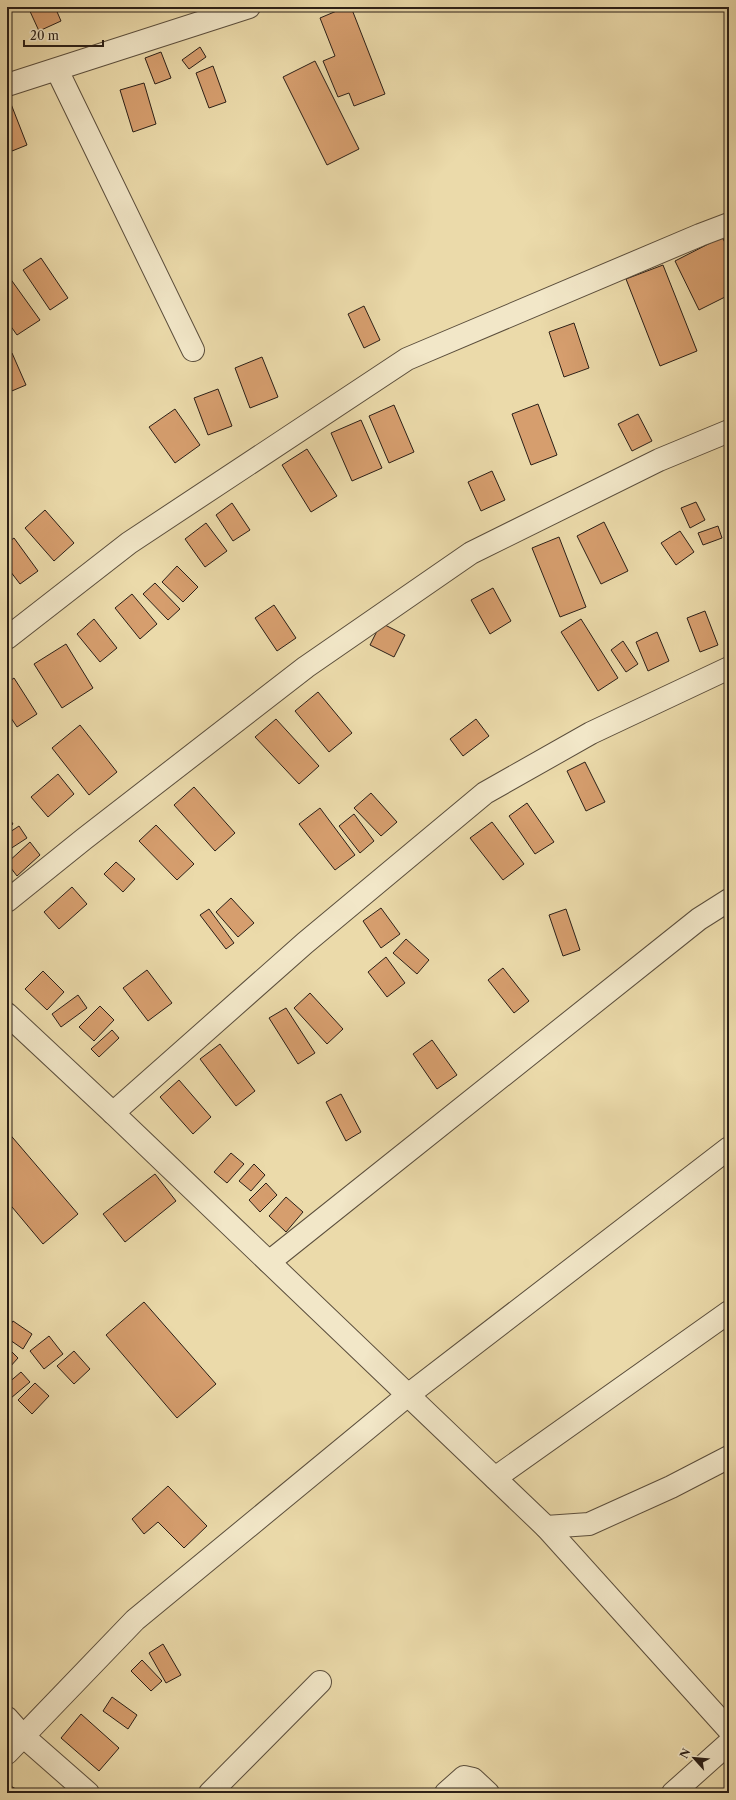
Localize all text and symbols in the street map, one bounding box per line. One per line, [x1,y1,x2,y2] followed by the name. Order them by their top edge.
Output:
[24,22,103,48] scale bar
[30,28,59,43] text: 20 m
[674,1738,714,1778] north arrow
[677,1746,694,1761] text: N

